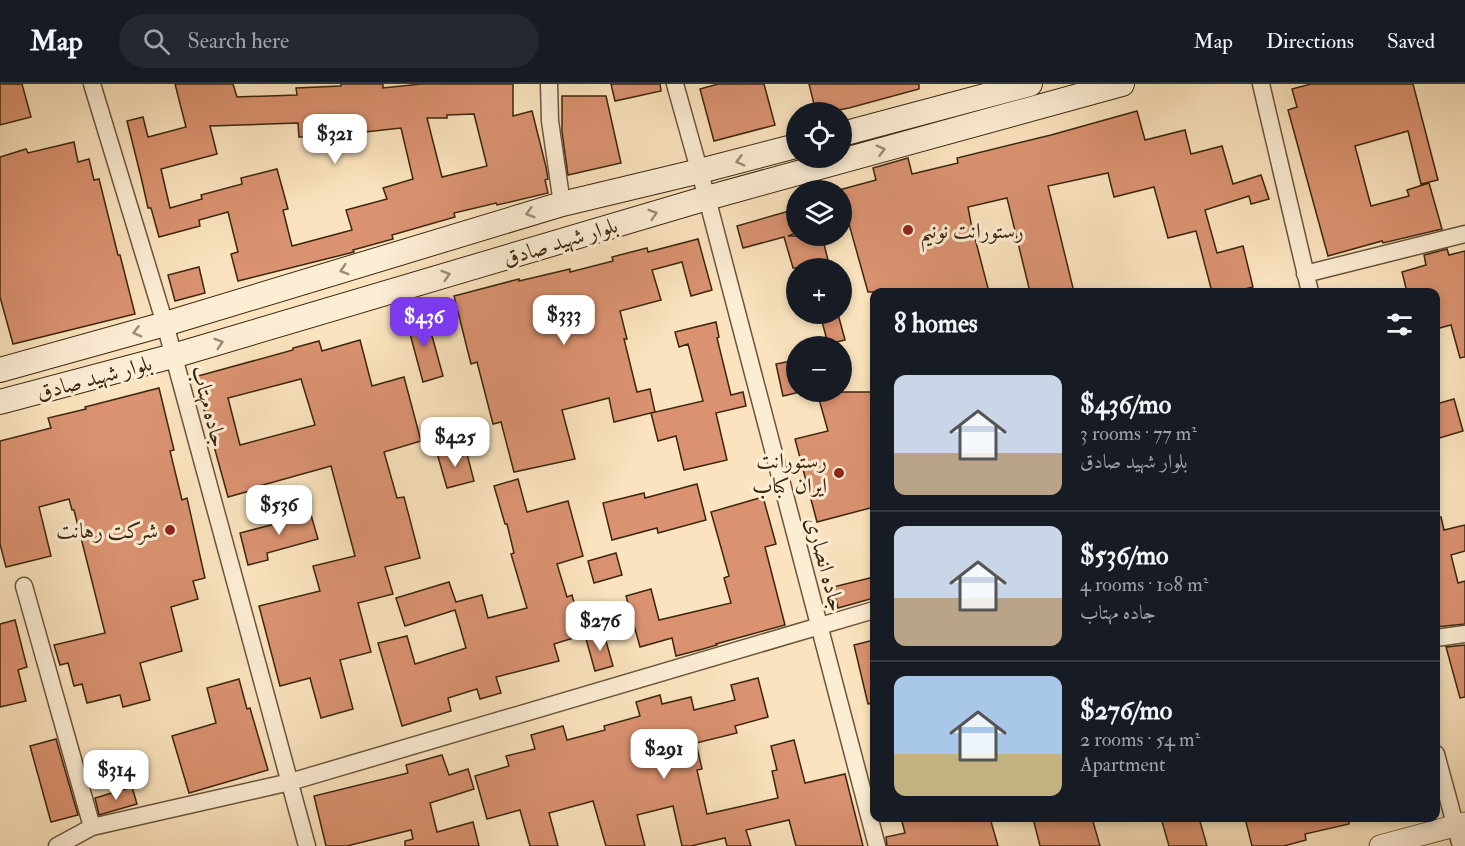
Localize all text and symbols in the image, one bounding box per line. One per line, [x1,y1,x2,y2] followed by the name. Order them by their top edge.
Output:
[119,14,539,68] search box
[30,24,83,59] text: Map
[140,25,173,58] icon: search
[188,27,289,55] text: Search here
[1193,28,1233,55] text: Map
[1266,28,1354,55] text: Directions
[1387,28,1435,55] text: Saved
[786,102,852,402] map controls
[786,102,852,168] button: locate
[299,114,371,165] pin: $321
[317,121,353,146] text: $321
[875,145,886,157] one-way arrow
[735,153,745,166] one-way arrow
[786,180,852,246] button: layers
[525,206,536,218] one-way arrow
[647,209,658,221] one-way arrow
[500,211,621,273] street label: بلوار شهید صادق
[920,217,1024,252] place label: رستورانت نونیم
[901,223,915,237] marker: رستورانت نونیم
[786,258,852,324] button: +
[339,263,350,275] one-way arrow
[440,270,451,282] one-way arrow
[528,295,600,346] pin: $333
[388,297,460,348] pin: $436
[547,302,581,327] text: $333
[404,304,444,329] text: $436
[894,308,978,340] text: 8 homes
[1383,308,1416,341] icon: filters
[132,325,143,337] one-way arrow
[786,336,852,402] button: −
[213,338,224,350] one-way arrow
[33,349,155,407] street label: بلوار شهید صادق
[185,362,233,450] street label: جاده مهتاب
[1080,389,1171,421] text: $436/mo
[942,399,1014,471] icon: home
[419,417,491,468] pin: $425
[1080,421,1197,446] text: 3 rooms · 77 m²
[435,424,475,449] text: $425
[752,447,827,500] place label: رستورانت ایران کباب
[1080,449,1188,474] text: بلوار شهید صادق
[832,466,846,480] marker: رستورانت ایران کباب
[243,485,315,536] pin: $536
[260,492,298,517] text: $536
[799,514,851,614] street label: جاده انصاری
[56,517,158,545] place label: شرکت رهانت
[163,523,177,537] marker: شرکت رهانت
[1080,540,1169,572] text: $536/mo
[942,550,1014,622] icon: home
[1080,572,1208,597] text: 4 rooms · 108 m²
[1080,600,1156,625] text: جاده مهتاب
[564,601,636,652] pin: $276
[580,608,620,633] text: $276
[1080,695,1172,727] text: $276/mo
[942,700,1014,772] icon: home
[1080,727,1200,752] text: 2 rooms · 54 m²
[628,729,700,780] pin: $291
[645,736,683,761] text: $291
[80,750,152,801] pin: $314
[1080,752,1165,777] text: Apartment
[98,757,134,782] text: $314

